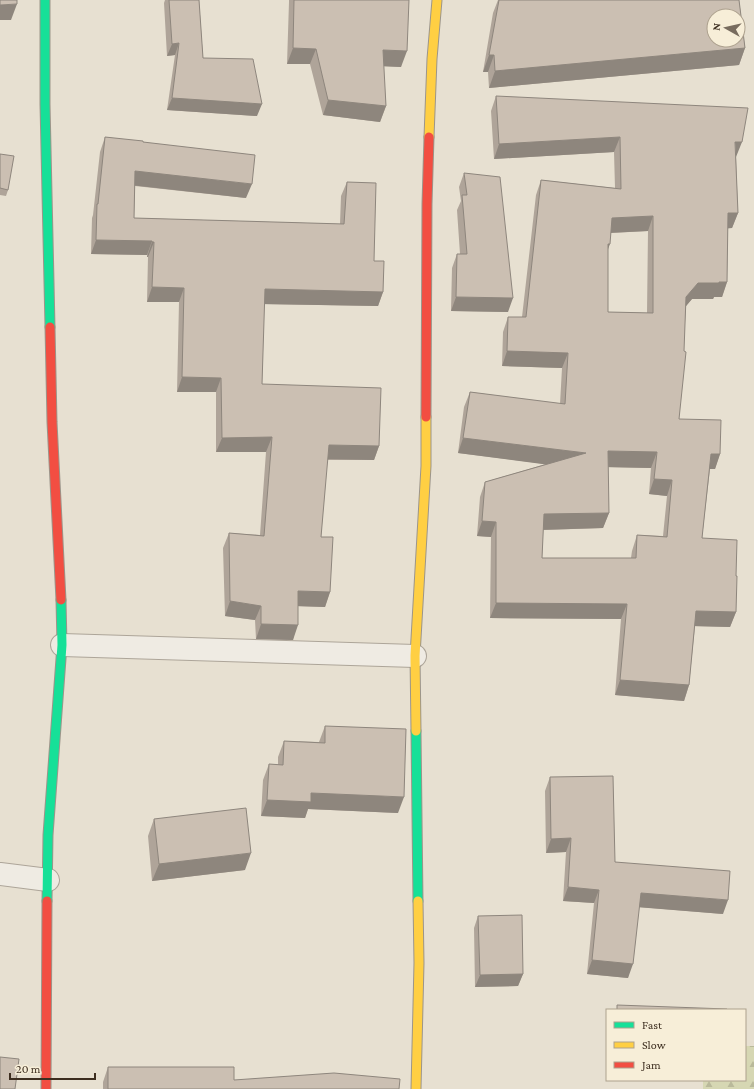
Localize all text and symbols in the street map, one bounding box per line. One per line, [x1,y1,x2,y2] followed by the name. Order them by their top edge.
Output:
[706,8,746,48] north arrow
[710,22,723,31] text: N
[606,1009,746,1081] legend
[642,1018,663,1032] text: Fast
[642,1038,666,1052] text: Slow
[10,1055,95,1081] scale bar
[641,1058,661,1072] text: Jam
[16,1062,41,1076] text: 20 m

